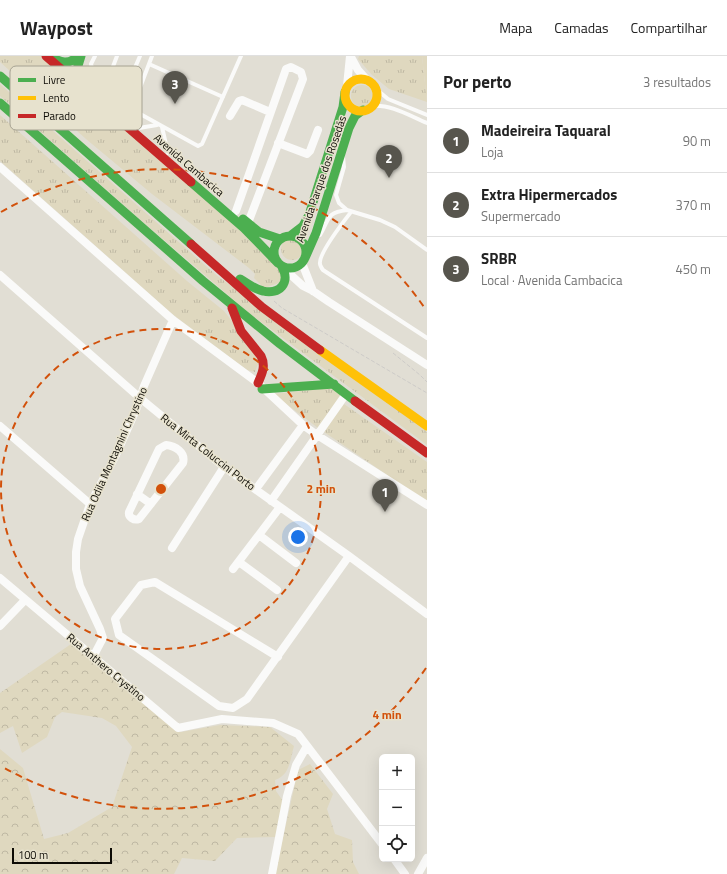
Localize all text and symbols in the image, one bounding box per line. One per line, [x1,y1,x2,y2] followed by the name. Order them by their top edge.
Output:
[20,13,93,42] text: Waypost
[499,17,532,38] text: Mapa
[554,17,609,38] text: Camadas
[631,17,707,38] text: Compartilhar
[10,66,142,130] legend
[443,69,512,95] text: Por perto
[162,71,188,104] pin: 3
[43,72,66,88] text: Livre
[643,72,711,92] text: 3 resultados
[43,90,70,106] text: Lento
[43,108,76,124] text: Parado
[292,113,350,245] street label: Avenida Parque dos Rosedás
[481,119,611,142] text: Madeireira Taquaral
[150,130,228,200] street label: Avenida Cambacica
[452,131,460,151] text: 1
[683,131,711,151] text: 90 m
[481,142,503,162] text: Loja
[376,145,402,178] pin: 2
[481,183,617,206] text: Extra Hipermercados
[452,195,460,215] text: 2
[675,195,711,215] text: 370 m
[481,206,561,226] text: Supermercado
[481,247,517,270] text: SRBR
[452,259,460,279] text: 3
[675,259,711,279] text: 450 m
[481,270,623,290] text: Local · Avenida Cambacica
[77,384,151,524] street label: Rua Odila Montagnini Chrystino
[157,410,259,494] street label: Rua Mirta Coluccini Porto
[306,479,336,498] text: 2 min
[372,479,398,512] pin: 1
[154,482,168,496] centre of rings
[288,527,308,547] your location
[63,629,149,705] street label: Rua Anthero Crystino
[372,705,402,724] text: 4 min
[379,754,415,862] map controls
[379,754,415,790] button: +
[379,790,415,826] button: −
[379,826,415,862] button: locate
[12,846,112,865] scale bar
[18,847,48,863] text: 100 m

